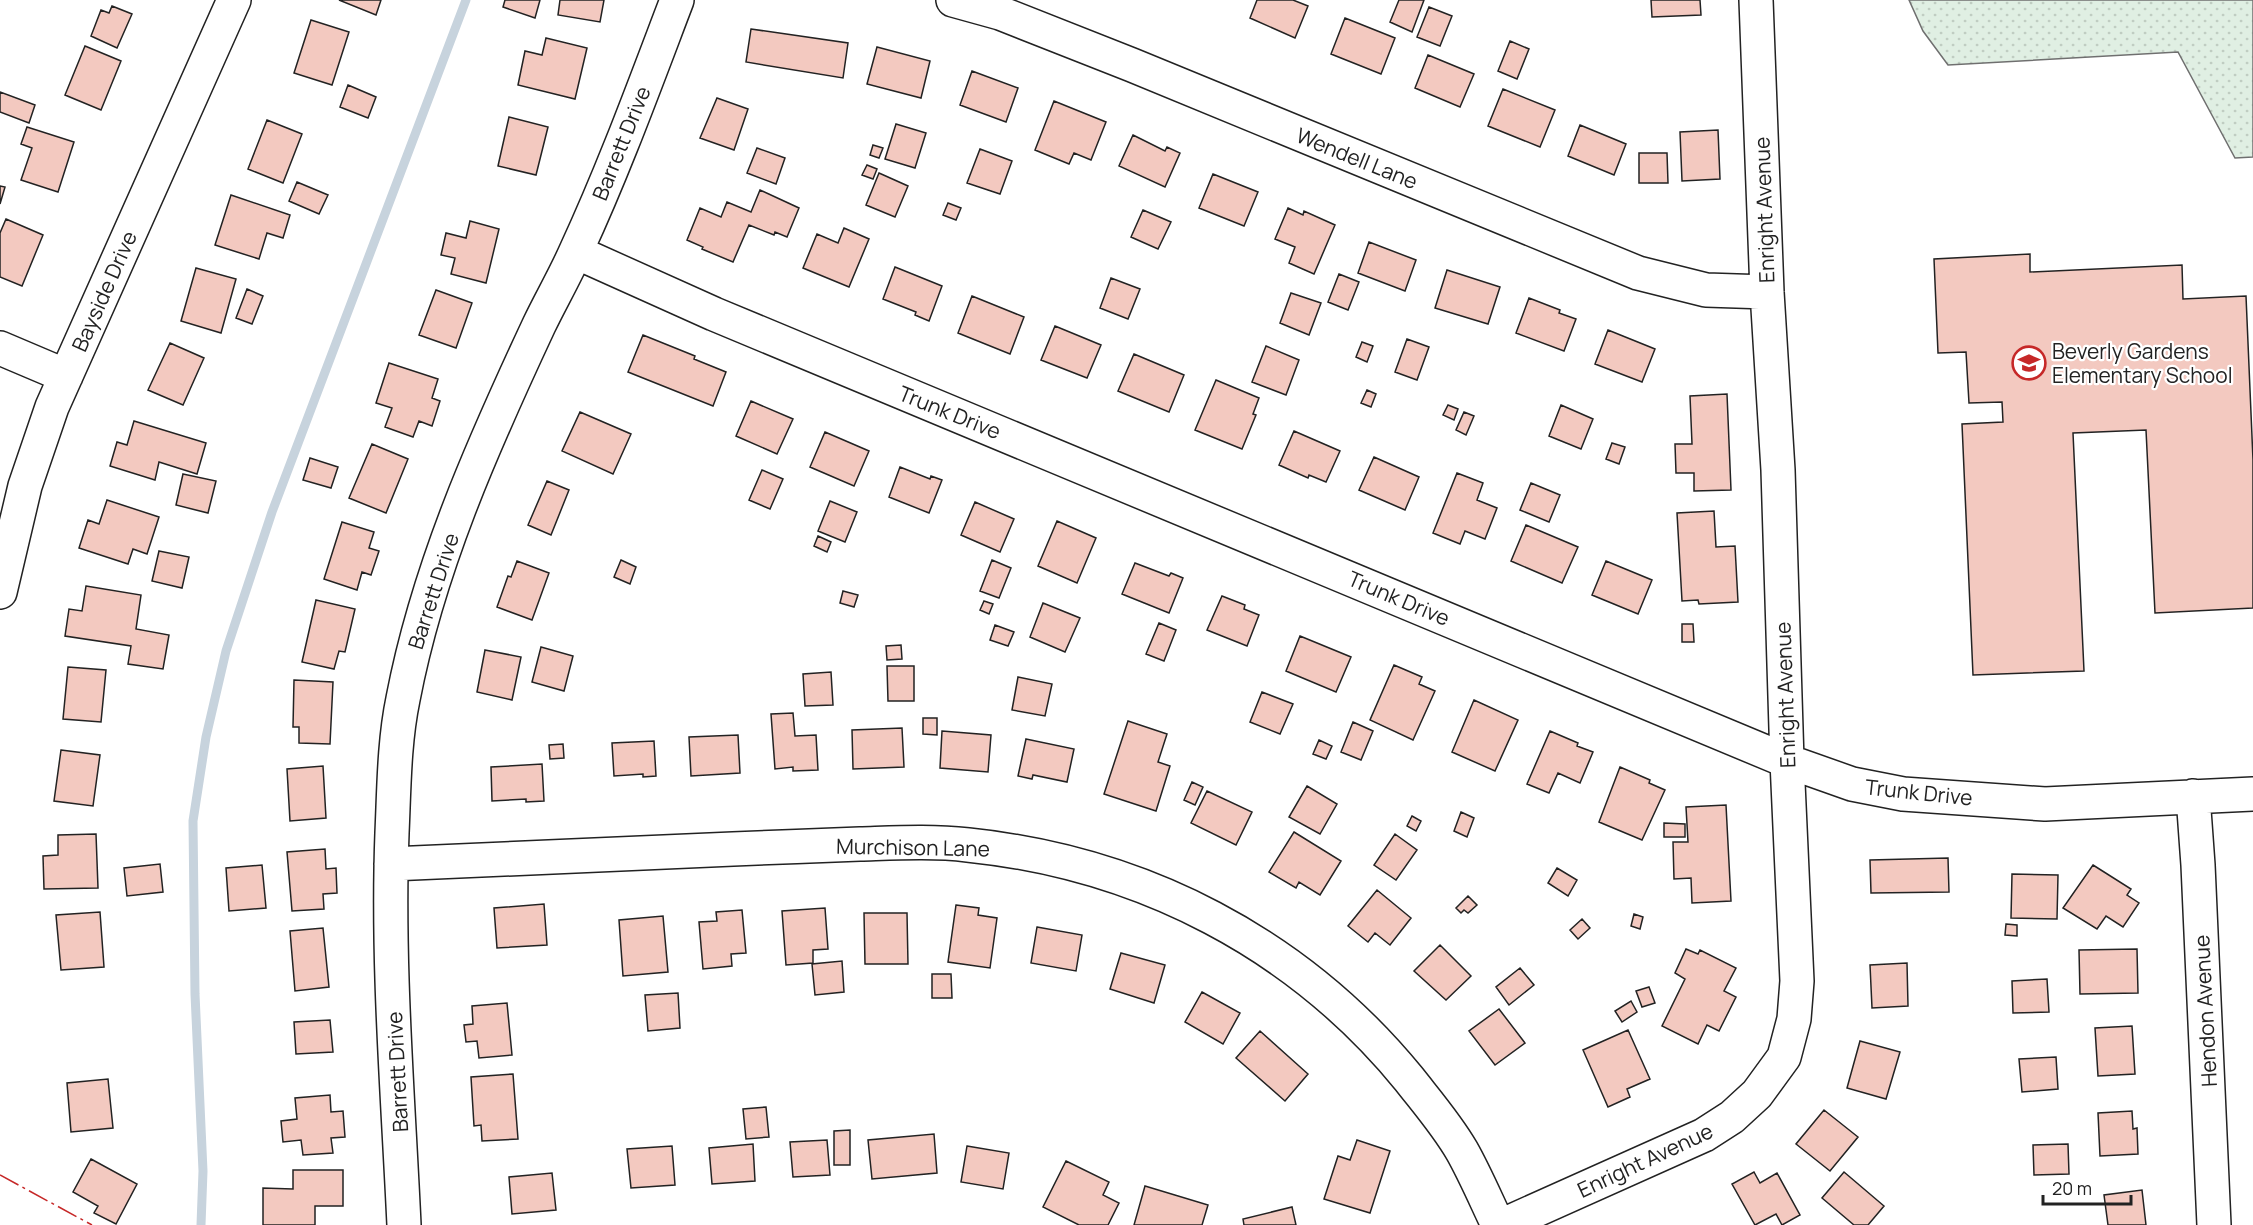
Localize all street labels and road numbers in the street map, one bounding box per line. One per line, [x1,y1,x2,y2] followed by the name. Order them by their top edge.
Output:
[585,82,657,204] street label: Barrett Drive
[1292,121,1422,195] street label: Wendell Lane
[1747,136,1781,284] street label: Enright Avenue
[65,226,143,356] street label: Bayside Drive
[895,379,1005,445] street label: Trunk Drive
[401,529,465,653] street label: Barrett Drive
[1344,564,1454,632] street label: Trunk Drive
[1768,621,1802,769] street label: Enright Avenue
[1864,772,1974,812] street label: Trunk Drive
[836,832,990,862] street label: Murchison Lane
[2187,934,2223,1088] street label: Hendon Avenue
[380,1011,414,1133] street label: Barrett Drive
[1573,1116,1717,1204] street label: Enright Avenue

